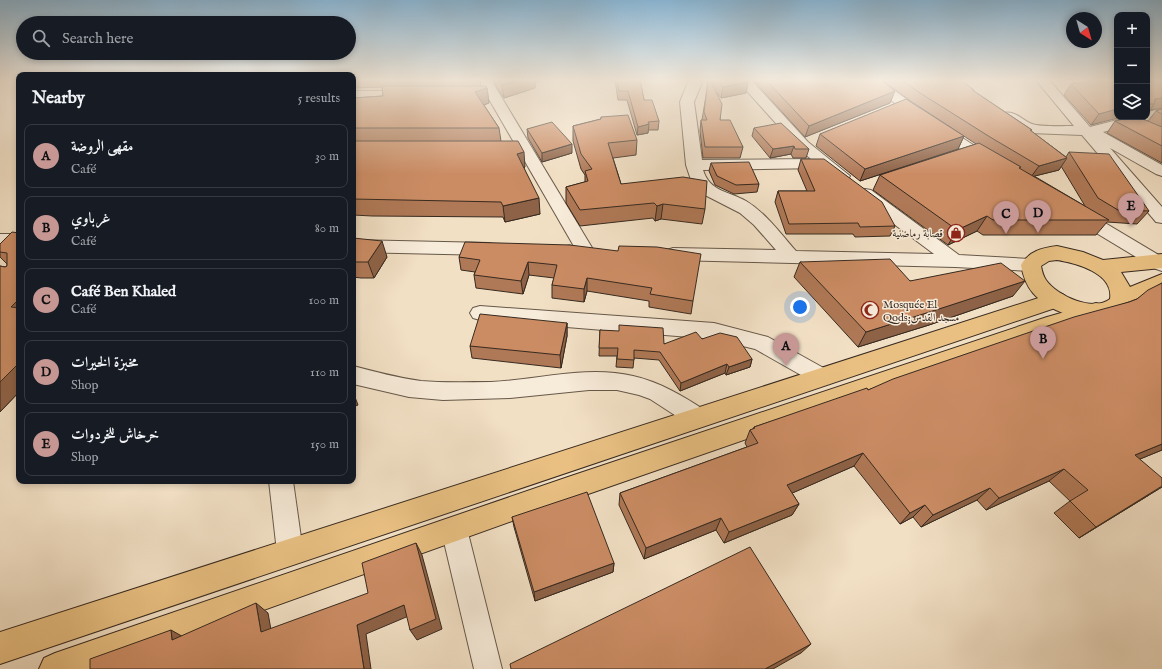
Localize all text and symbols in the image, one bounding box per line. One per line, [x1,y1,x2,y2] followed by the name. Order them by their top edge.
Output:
[1066,12,1102,48] north arrow
[1114,12,1150,120] map controls
[1114,12,1150,48] button: +
[16,16,356,60] search box
[30,27,52,49] icon: search
[62,29,133,48] text: Search here
[1114,48,1150,84] button: −
[1114,84,1150,120] button: layers
[32,88,85,109] text: Nearby
[298,90,340,107] text: 5 results
[71,137,133,156] text: مقهى الروضة
[42,148,50,165] text: A
[315,148,339,165] text: 30 m
[71,161,97,178] text: Café
[1118,193,1144,226] pin: E
[1025,200,1051,233] pin: D
[993,201,1019,234] pin: C
[71,209,110,228] text: غرباوي
[42,220,50,237] text: B
[315,220,339,237] text: 80 m
[946,223,966,243] shop icon: قصابة رماضنية
[892,227,943,241] place label: قصابة رماضنية
[71,233,97,250] text: Café
[71,282,176,301] text: Café Ben Khaled
[41,292,51,309] text: C
[309,292,339,309] text: 100 m
[790,297,810,317] your location
[883,298,959,325] place label: Mosquée El Qods;مسجد القدس
[860,300,880,320] mosque icon: Mosquée El Qods;مسجد القدس
[71,301,97,318] text: Café
[1030,326,1056,359] pin: B
[773,333,799,366] pin: A
[71,353,138,372] text: مخبزة الخيرات
[41,364,51,381] text: D
[310,364,339,381] text: 110 m
[71,377,99,394] text: Shop
[71,425,159,444] text: خرخاش للخردوات
[41,436,51,453] text: E
[310,436,339,453] text: 150 m
[71,449,99,466] text: Shop

